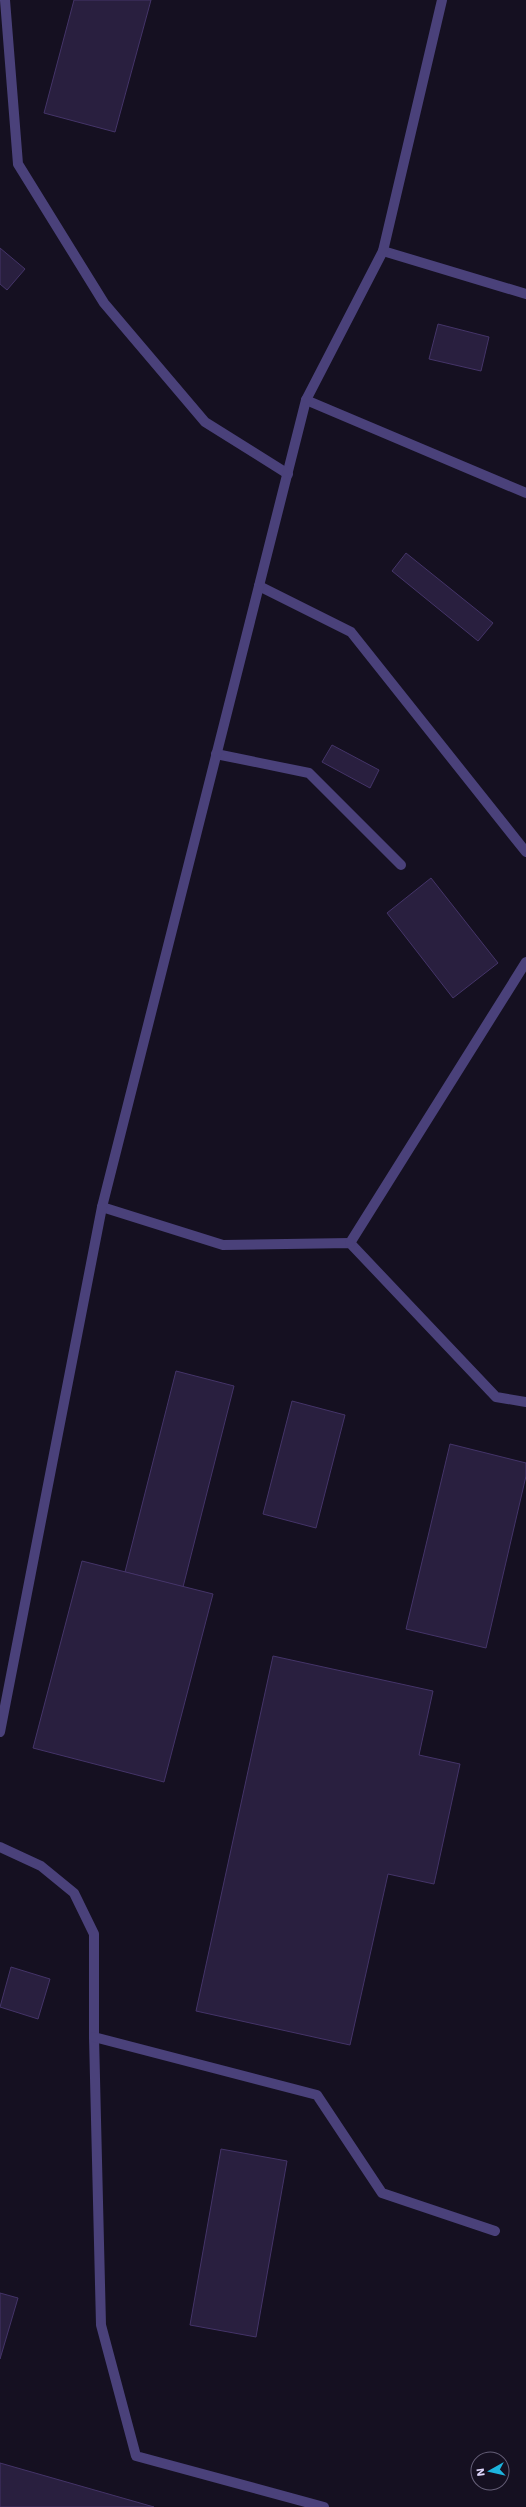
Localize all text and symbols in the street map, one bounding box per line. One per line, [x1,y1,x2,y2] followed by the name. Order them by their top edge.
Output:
[470,2451,510,2491] north arrow
[474,2467,488,2477] text: N

